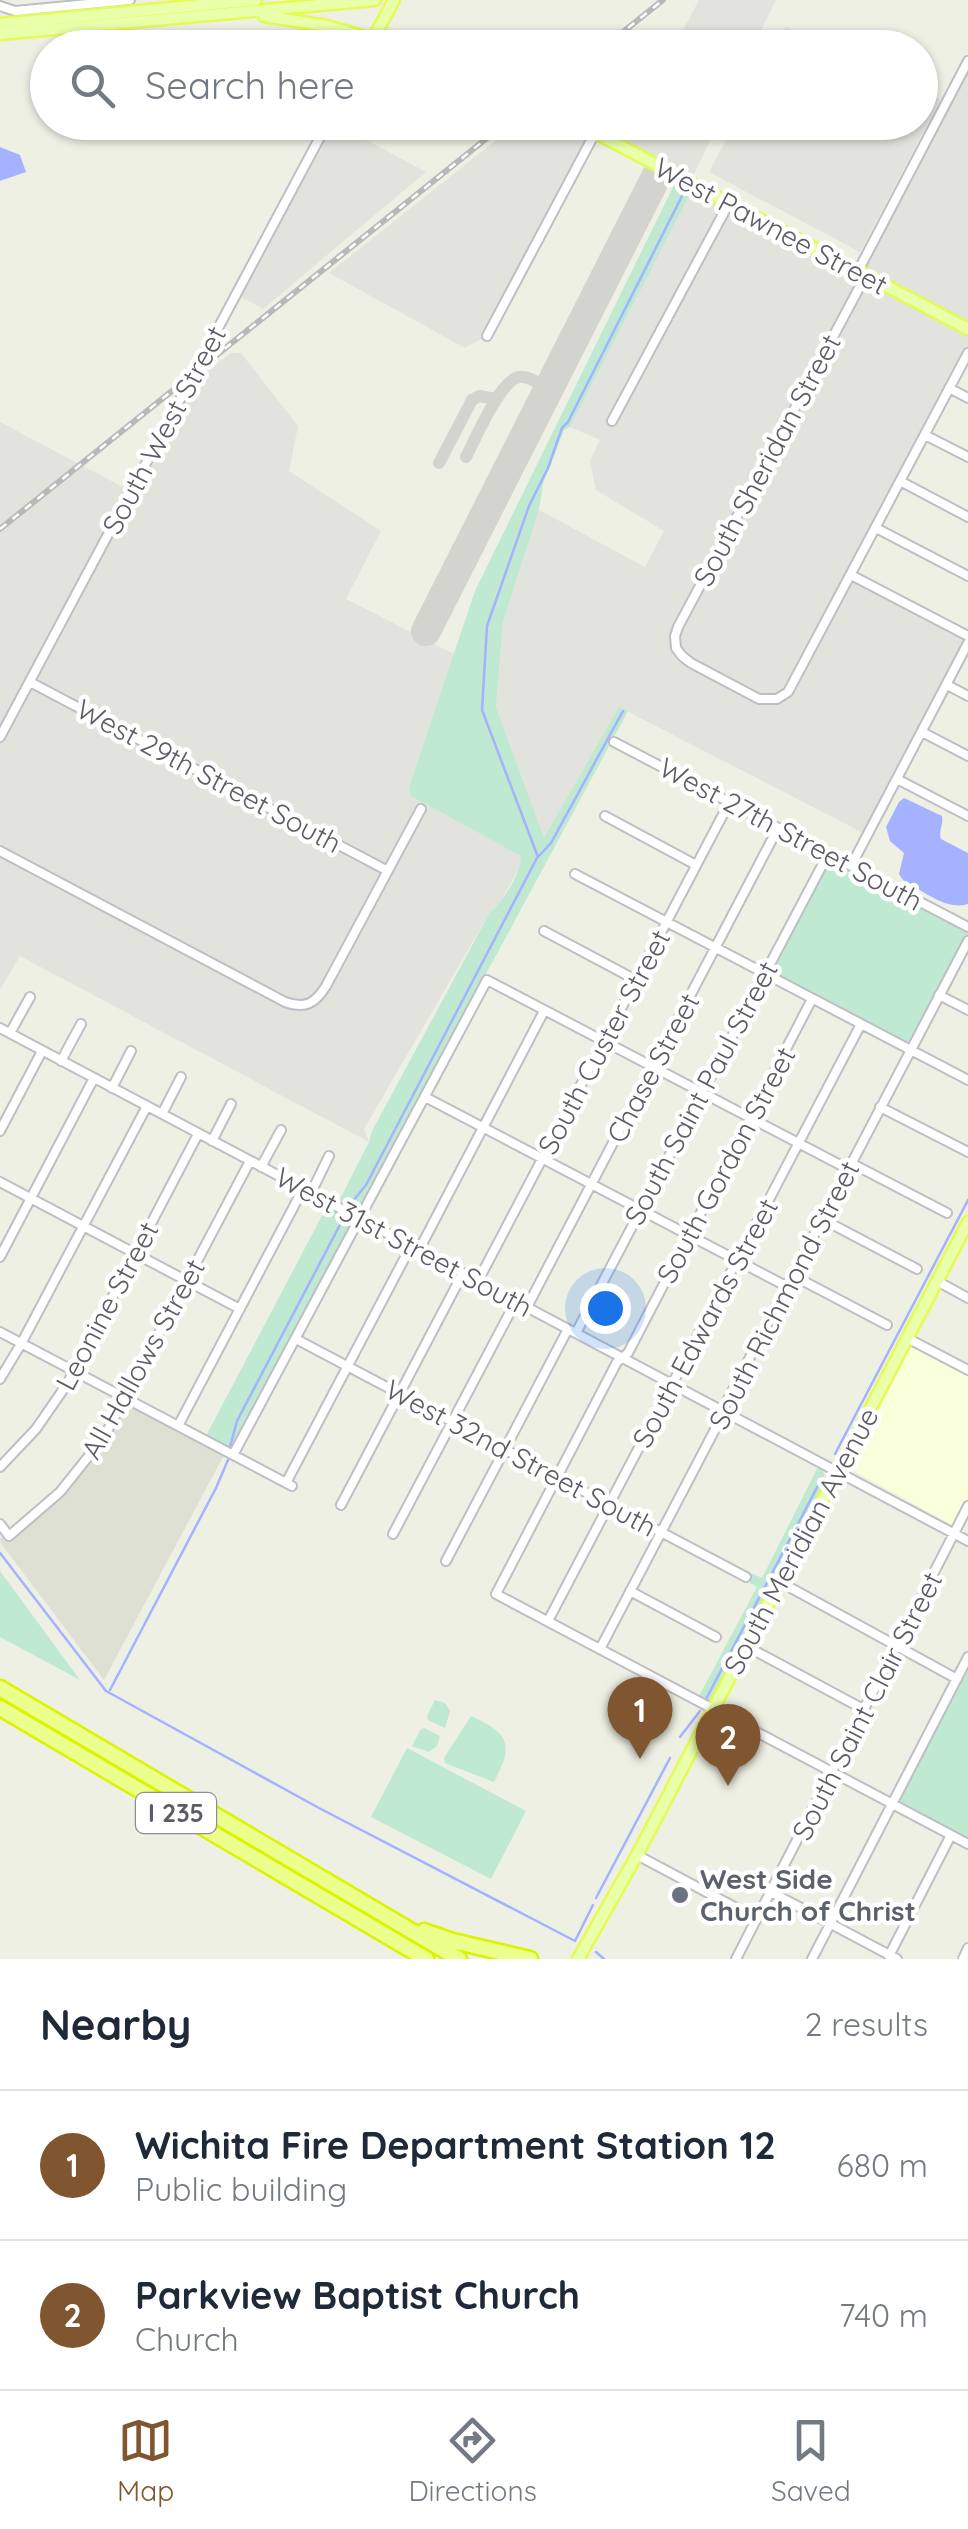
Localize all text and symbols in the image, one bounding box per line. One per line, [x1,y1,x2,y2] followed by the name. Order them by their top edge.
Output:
[30,30,938,140] search box
[65,58,120,113] icon: search
[145,61,355,109] text: Search here
[649,149,894,302] street label: West Pawnee Street
[94,320,233,540] street label: South West Street
[685,328,848,592] street label: South Sheridan Street
[71,691,348,860] street label: West 29th Street South
[654,749,929,918] street label: West 27th Street South
[530,924,677,1160] street label: South Custer Street
[616,955,785,1231] street label: South Saint Paul Street
[599,987,707,1149] street label: Chase Street
[649,1041,803,1289] street label: South Gordon Street
[701,1155,866,1435] street label: South Richmond Street
[270,1159,539,1324] street label: West 31st Street South
[624,1192,785,1453] street label: South Edwards Street
[47,1215,166,1396] street label: Leonine Street
[73,1253,212,1465] street label: All Hallows Street
[580,1283,631,1334] your location
[380,1371,663,1544] street label: West 32nd Street South
[715,1401,886,1680] street label: South Meridian Avenue
[784,1566,949,1846] street label: South Saint Clair Street
[608,1676,672,1759] pin: 1
[696,1704,760,1786] pin: 2
[136,1793,216,1833] road number: I 235
[700,1861,916,1928] place label: West Side Church of Christ
[669,1884,691,1906] marker: West Side Church of Christ
[40,1998,191,2051] text: Nearby
[805,2004,928,2044] text: 2 results
[135,2121,776,2169] text: Wichita Fire Department Station 12
[66,2145,79,2185] text: 1
[837,2145,928,2185] text: 680 m
[135,2169,347,2209] text: Public building
[135,2271,580,2319] text: Parkview Baptist Church
[63,2295,82,2335] text: 2
[839,2295,928,2335] text: 740 m
[135,2319,239,2359] text: Church
[117,2413,174,2508] tab: Map
[408,2413,537,2508] tab: Directions
[771,2413,851,2508] tab: Saved

